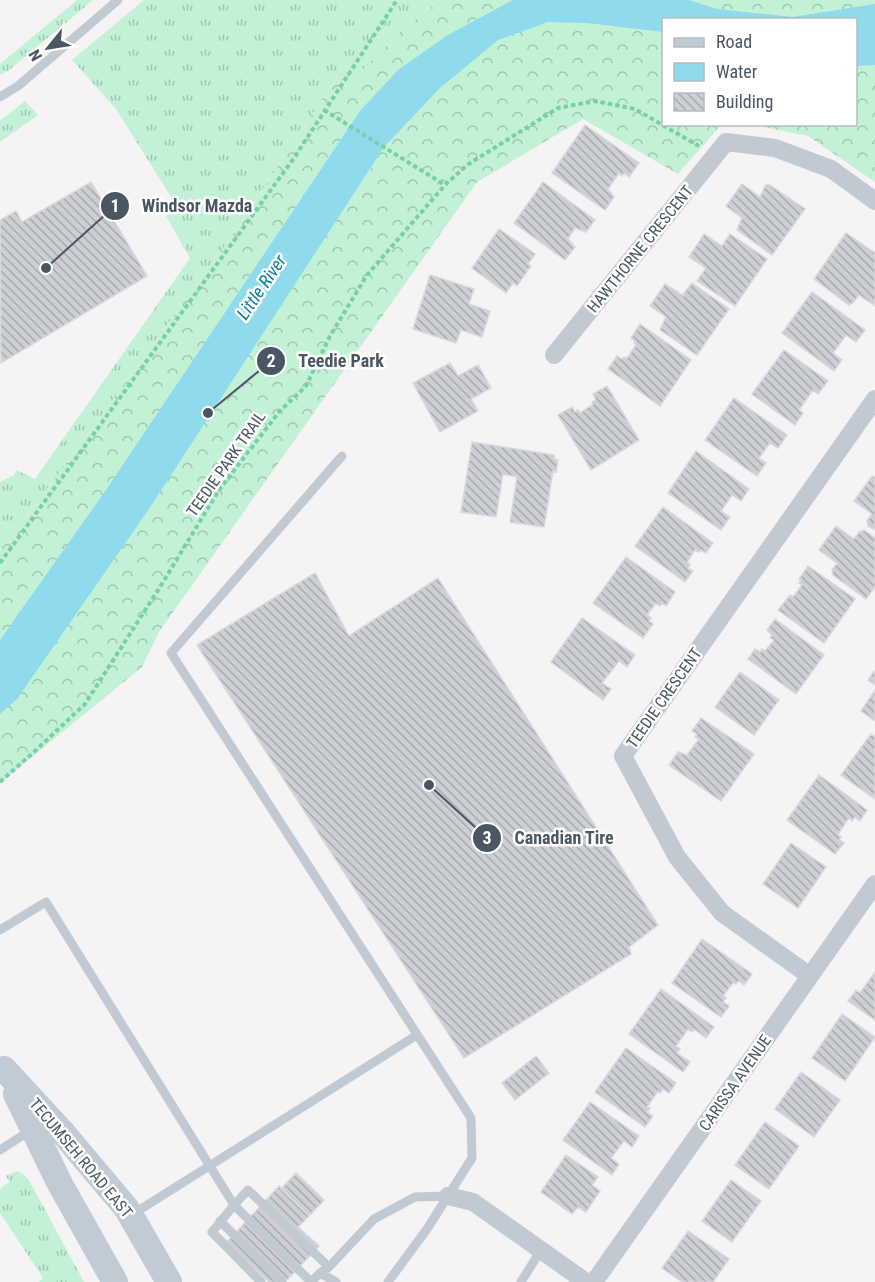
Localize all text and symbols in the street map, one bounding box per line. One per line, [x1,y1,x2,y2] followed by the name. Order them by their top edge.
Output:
[18,18,78,78] north arrow
[662,18,857,126] legend
[716,31,752,52] text: Road
[25,46,46,64] text: N
[716,61,758,82] text: Water
[716,91,773,112] text: Building
[583,182,697,316] street label: HAWTHORNE CRESCENT
[100,188,264,224] callout: Windsor Mazda
[110,195,120,216] text: 1
[142,195,252,216] text: Windsor Mazda
[232,250,291,323] water label: Little River
[256,343,396,379] callout: Teedie Park
[266,350,276,371] text: 2
[298,350,384,371] text: Teedie Park
[183,407,270,520] street label: TEEDIE PARK TRAIL
[622,644,706,752] street label: TEEDIE CRESCENT
[472,820,626,856] callout: Canadian Tire
[482,827,492,848] text: 3
[514,827,614,848] text: Canadian Tire
[695,1031,775,1135] street label: CARISSA AVENUE
[25,1094,137,1222] street label: TECUMSEH ROAD EAST

